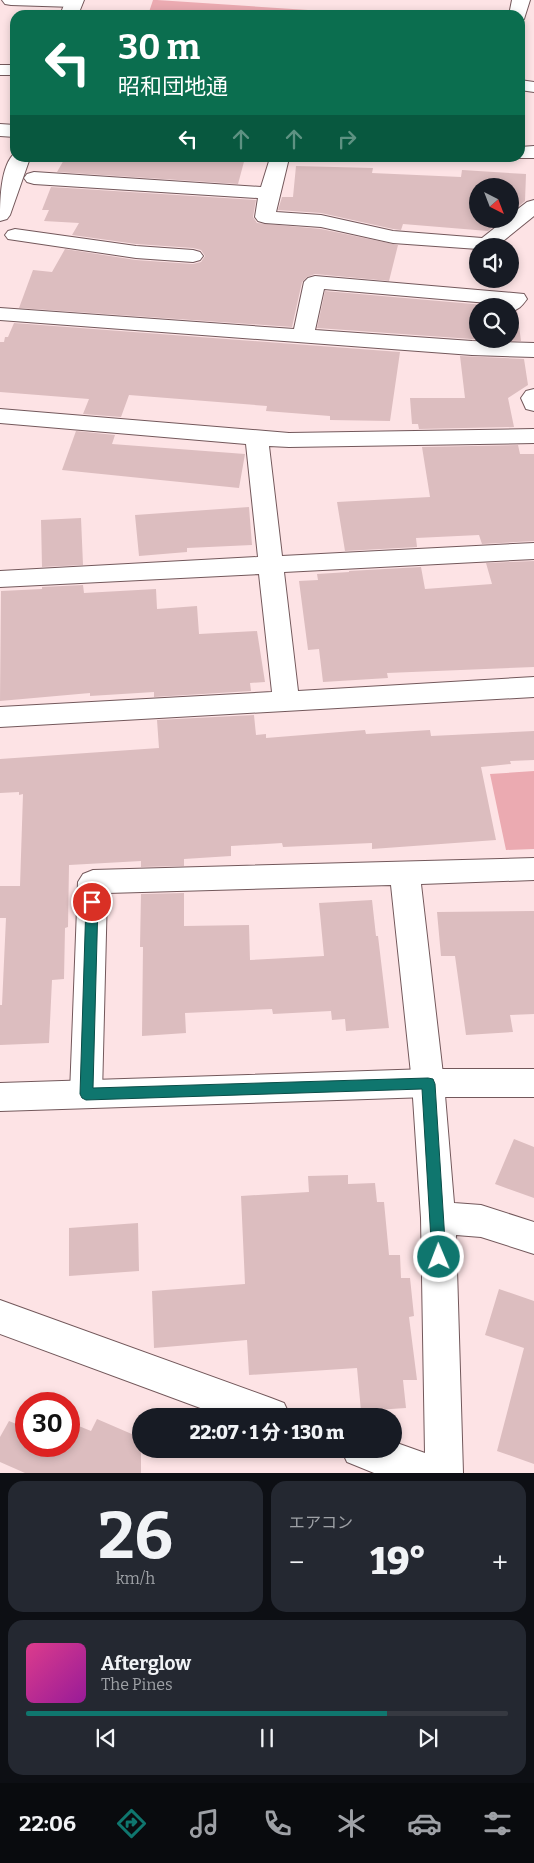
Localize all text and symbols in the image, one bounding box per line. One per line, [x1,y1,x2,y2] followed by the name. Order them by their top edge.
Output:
[118,26,200,68] text: 30 m
[35,30,100,95] icon: left
[118,73,228,100] text: 昭和団地通
[174,125,202,153] icon: left
[227,125,255,153] icon: ahead
[280,125,308,153] icon: ahead
[333,125,361,153] icon: right
[469,178,519,228] north arrow
[469,178,519,348] map controls
[469,238,519,288] button: sound
[469,298,519,348] button: search
[71,881,113,923] pin
[78,888,106,916] icon: arrive
[412,1230,464,1282] position arrow
[15,1392,80,1457] speed limit sign: 30
[190,1421,344,1444] text: 22:07 · 1 分 · 130 m
[98,1497,173,1575] text: 26
[289,1513,353,1532] text: エアコン
[370,1538,426,1584] text: 19°
[289,1546,304,1579] text: −
[492,1546,508,1579] text: +
[116,1569,155,1588] text: km/h
[101,1652,191,1675] text: Afterglow
[101,1675,173,1694] text: The Pines
[92,1724,120,1752] icon: previous
[253,1724,281,1752] icon: pause
[414,1724,442,1752] icon: next
[114,1806,149,1841] icon: directions
[187,1806,222,1841] icon: music
[260,1806,295,1841] icon: phone
[334,1806,369,1841] icon: climate
[407,1806,442,1841] icon: car
[480,1806,515,1841] icon: filters
[19,1810,76,1837] text: 22:06

